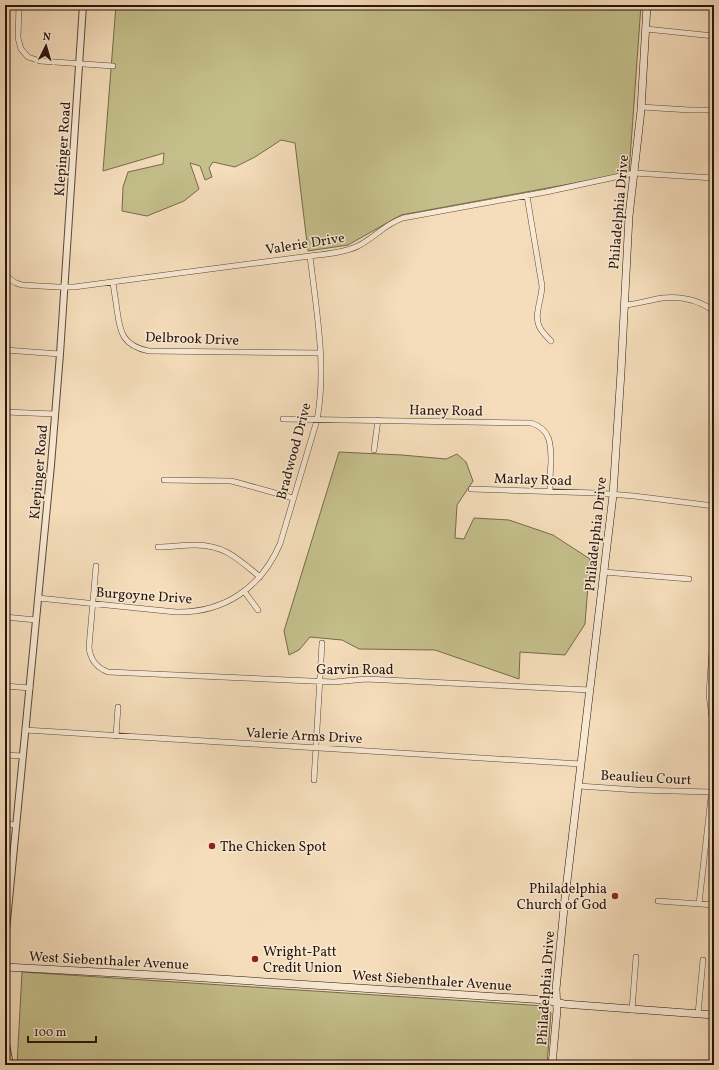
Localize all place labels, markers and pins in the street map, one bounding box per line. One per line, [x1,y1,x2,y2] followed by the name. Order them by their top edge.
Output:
[220,838,327,857] place label: The Chicken Spot
[207,841,217,851] marker: The Chicken Spot
[517,880,607,915] place label: Philadelphia Church of God
[610,891,620,901] marker: Philadelphia Church of God
[263,943,342,978] place label: Wright-Patt Credit Union
[250,954,260,964] marker: Wright-Patt Credit Union

